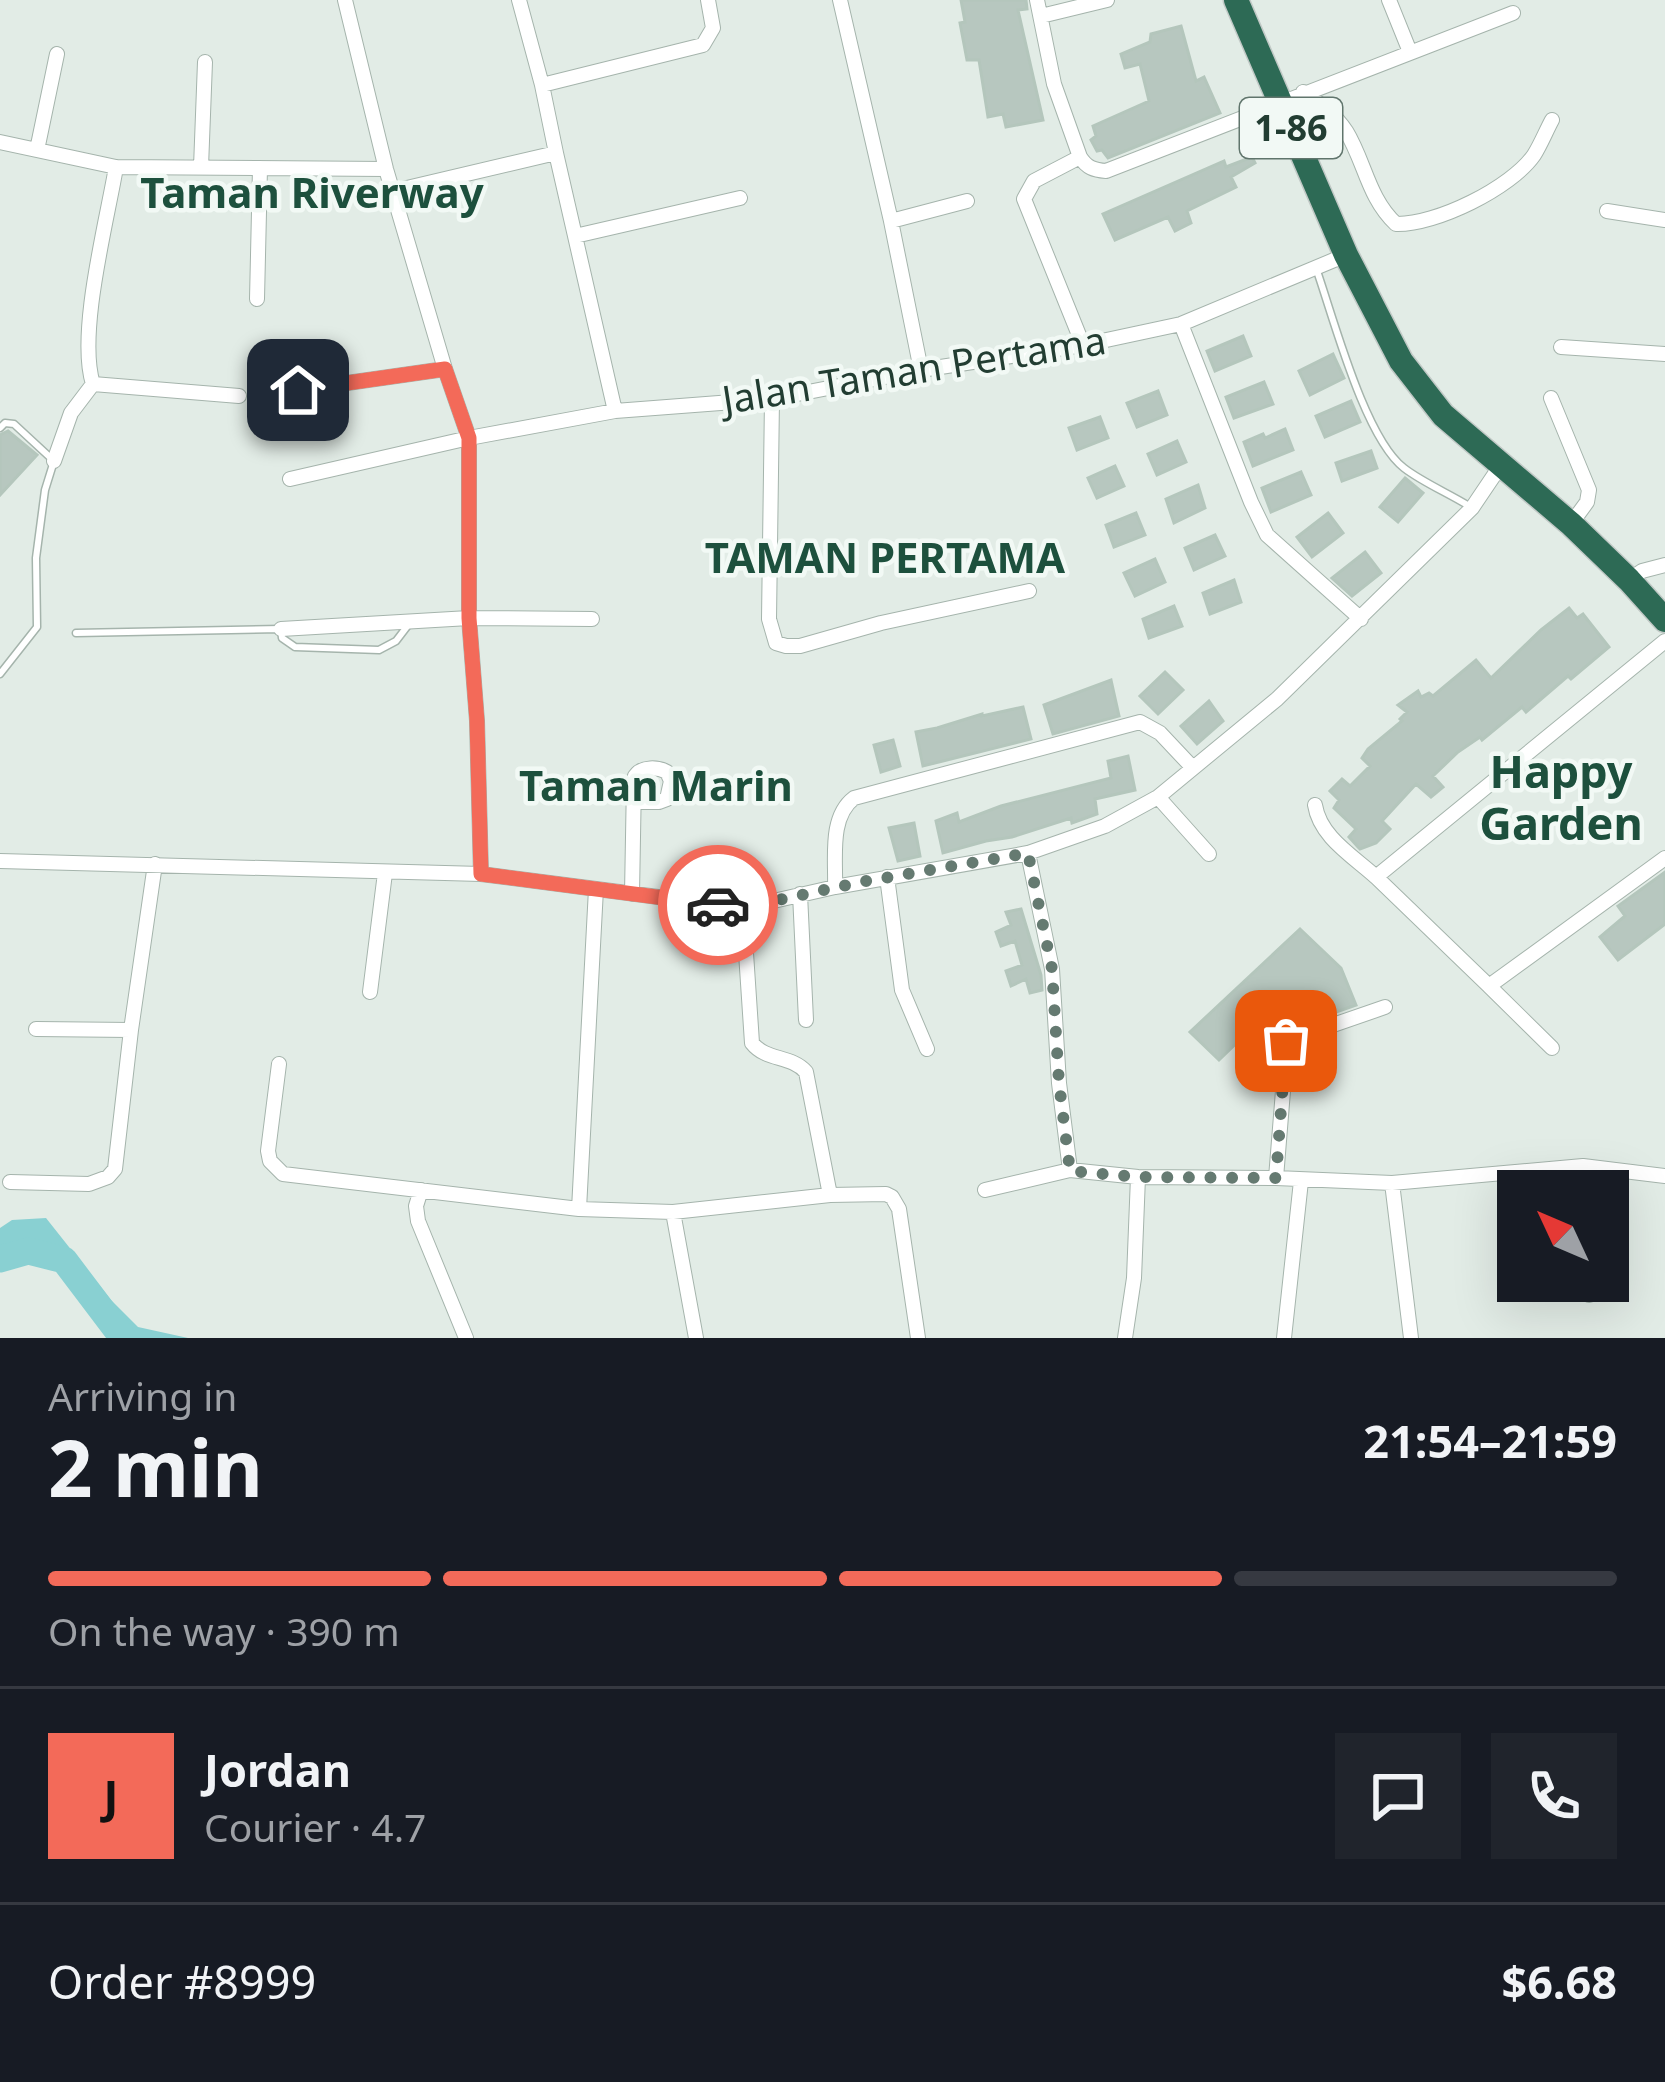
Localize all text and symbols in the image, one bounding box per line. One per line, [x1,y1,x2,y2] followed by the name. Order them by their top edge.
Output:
[1240,98,1342,158] road number: 1-86
[140,163,484,220] district label: Taman Riverway
[714,312,1109,426] street label: Jalan Taman Pertama
[247,339,349,441] pin
[265,357,331,423] icon: home
[705,528,1066,585] district label: TAMAN PERTAMA
[1479,740,1643,853] district label: Happy Garden
[519,756,793,813] district label: Taman Marin
[658,845,778,965] courier
[685,872,751,938] icon: car
[1235,990,1337,1092] pin
[1253,1008,1319,1074] icon: bag
[1497,1170,1629,1302] north arrow
[1497,1170,1629,1302] map controls
[48,1369,237,1422] text: Arriving in
[1363,1410,1617,1471] text: 21:54–21:59
[48,1414,263,1520] text: 2 min
[48,1604,400,1657] text: On the way · 390 m
[1335,1733,1461,1859] button: chat
[1491,1733,1617,1859] button: phone
[204,1739,351,1800] text: Jordan
[104,1765,118,1826] text: J
[204,1800,426,1853] text: Courier · 4.7
[48,1951,316,2012] text: Order #8999
[1501,1951,1617,2012] text: $6.68

